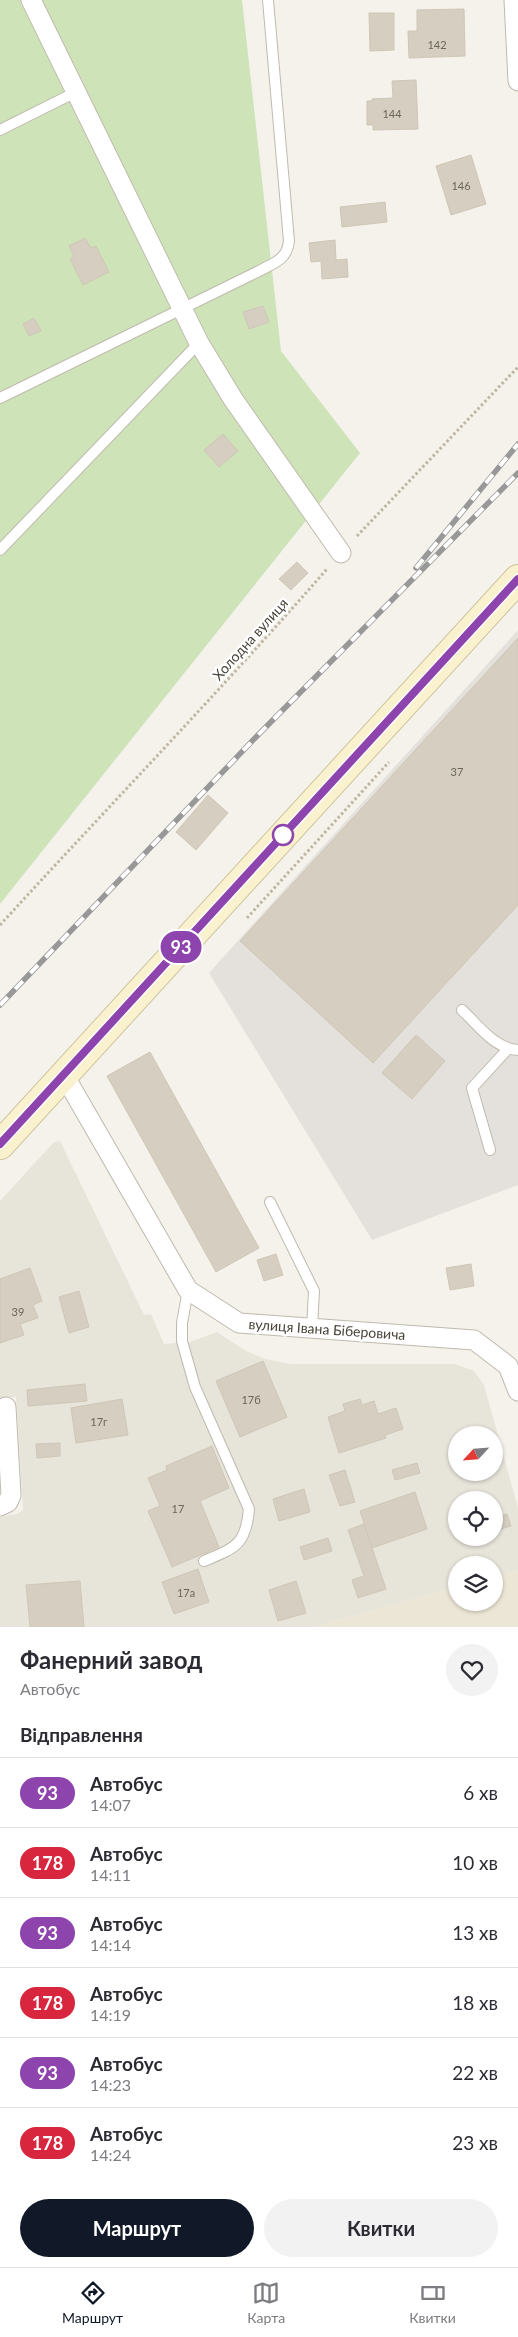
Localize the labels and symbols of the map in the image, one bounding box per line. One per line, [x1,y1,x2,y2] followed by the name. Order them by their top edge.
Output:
[427,38,447,51] house number: 142
[382,107,402,120] house number: 144
[451,179,471,192] house number: 146
[209,595,291,683] street label: Холодна вулиця
[451,765,463,778] house number: 37
[272,824,294,846] unlabelled marker
[158,931,204,963] line badge: 93
[12,1305,24,1318] house number: 39
[248,1315,406,1343] street label: вулиця Івана Біберовича
[241,1393,261,1406] house number: 17б
[90,1415,108,1428] house number: 17г
[448,1426,502,1481] north arrow
[172,1502,184,1515] house number: 17
[177,1586,195,1599] house number: 17а

